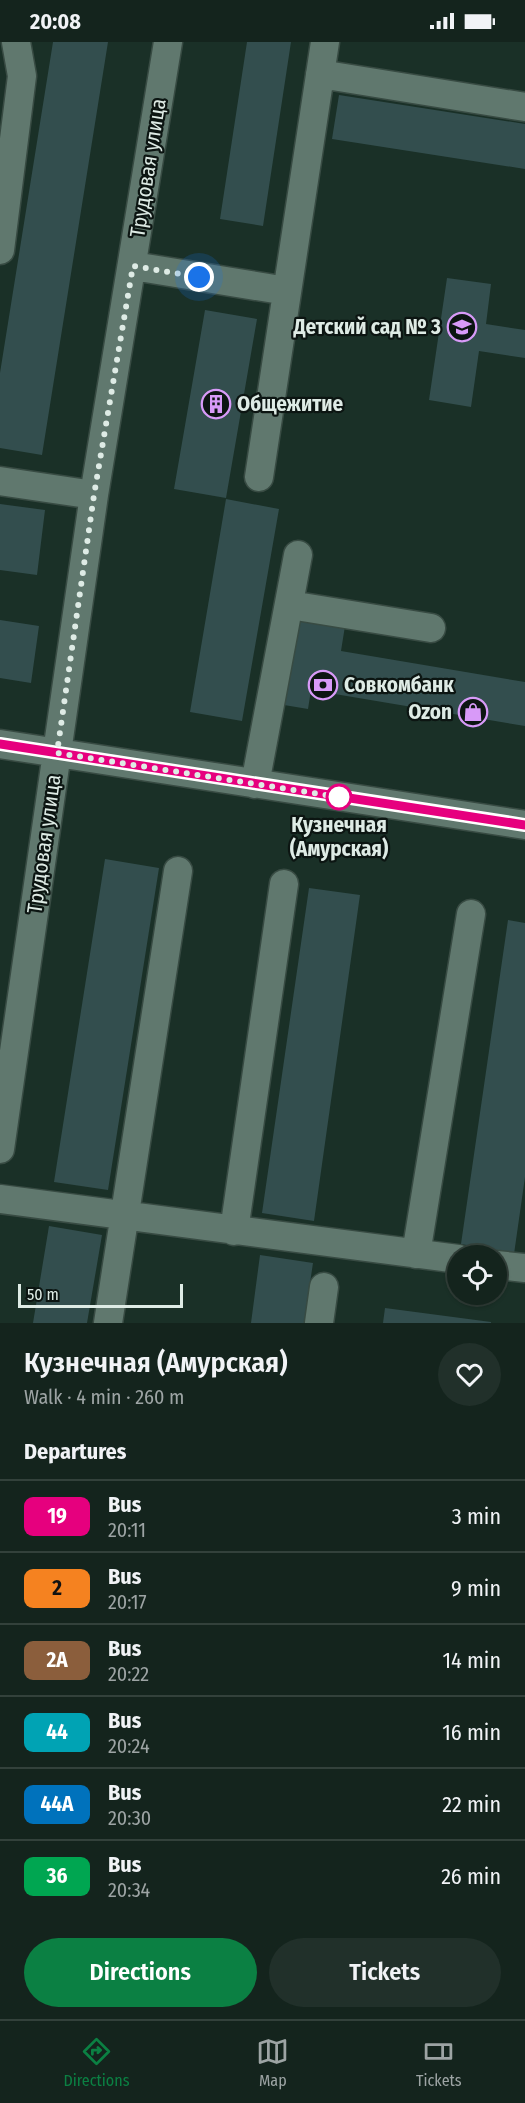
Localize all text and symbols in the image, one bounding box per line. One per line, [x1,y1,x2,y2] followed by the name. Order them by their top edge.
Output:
[30,8,81,35] text: 20:08
[124,97,172,239] street label: Трудовая улица
[184,262,214,292] your location
[446,311,478,343] school or university icon: Детский сад № 3
[292,314,441,340] place label: Детский сад № 3
[200,388,232,420] building icon: Общежитие
[237,391,343,417] place label: Общежитие
[307,669,339,701] bank icon: Совкомбанк
[344,672,454,698] place label: Совкомбанк
[457,696,489,728] shop icon: Ozon
[408,699,452,725] place label: Ozon
[21,773,67,915] street label: Трудовая улица
[326,784,352,810] marker: Кузнечная (Амурская)
[290,812,388,862] place label: Кузнечная (Амурская)
[447,1245,507,1305] map controls
[447,1245,507,1305] button: locate
[18,1281,183,1308] scale bar
[27,1285,59,1304] text: 50 m
[438,1343,501,1406] button: heart
[24,1346,287,1379] text: Кузнечная (Амурская)
[24,1385,184,1409] text: Walk · 4 min · 260 m
[24,1438,126,1465] text: Departures
[108,1491,141,1518] text: Bus
[47,1503,67,1529] text: 19
[452,1503,501,1530] text: 3 min
[108,1518,146,1542] text: 20:11
[108,1563,141,1590] text: Bus
[52,1575,62,1601] text: 2
[451,1575,501,1602] text: 9 min
[108,1590,147,1614] text: 20:17
[108,1635,141,1662] text: Bus
[46,1647,68,1673] text: 2А
[443,1647,501,1674] text: 14 min
[108,1662,149,1686] text: 20:22
[108,1707,141,1734] text: Bus
[46,1719,68,1745] text: 44
[442,1719,501,1746] text: 16 min
[108,1734,150,1758] text: 20:24
[108,1779,141,1806] text: Bus
[41,1791,74,1817] text: 44А
[442,1791,501,1818] text: 22 min
[108,1806,151,1830] text: 20:30
[108,1851,141,1878] text: Bus
[47,1863,67,1889] text: 36
[441,1863,501,1890] text: 26 min
[108,1878,150,1902] text: 20:34
[24,1938,257,2007] button: Directions
[269,1938,501,2007] button: Tickets
[63,2035,130,2090] tab: Directions
[256,2035,289,2090] tab: Map
[416,2035,462,2090] tab: Tickets

